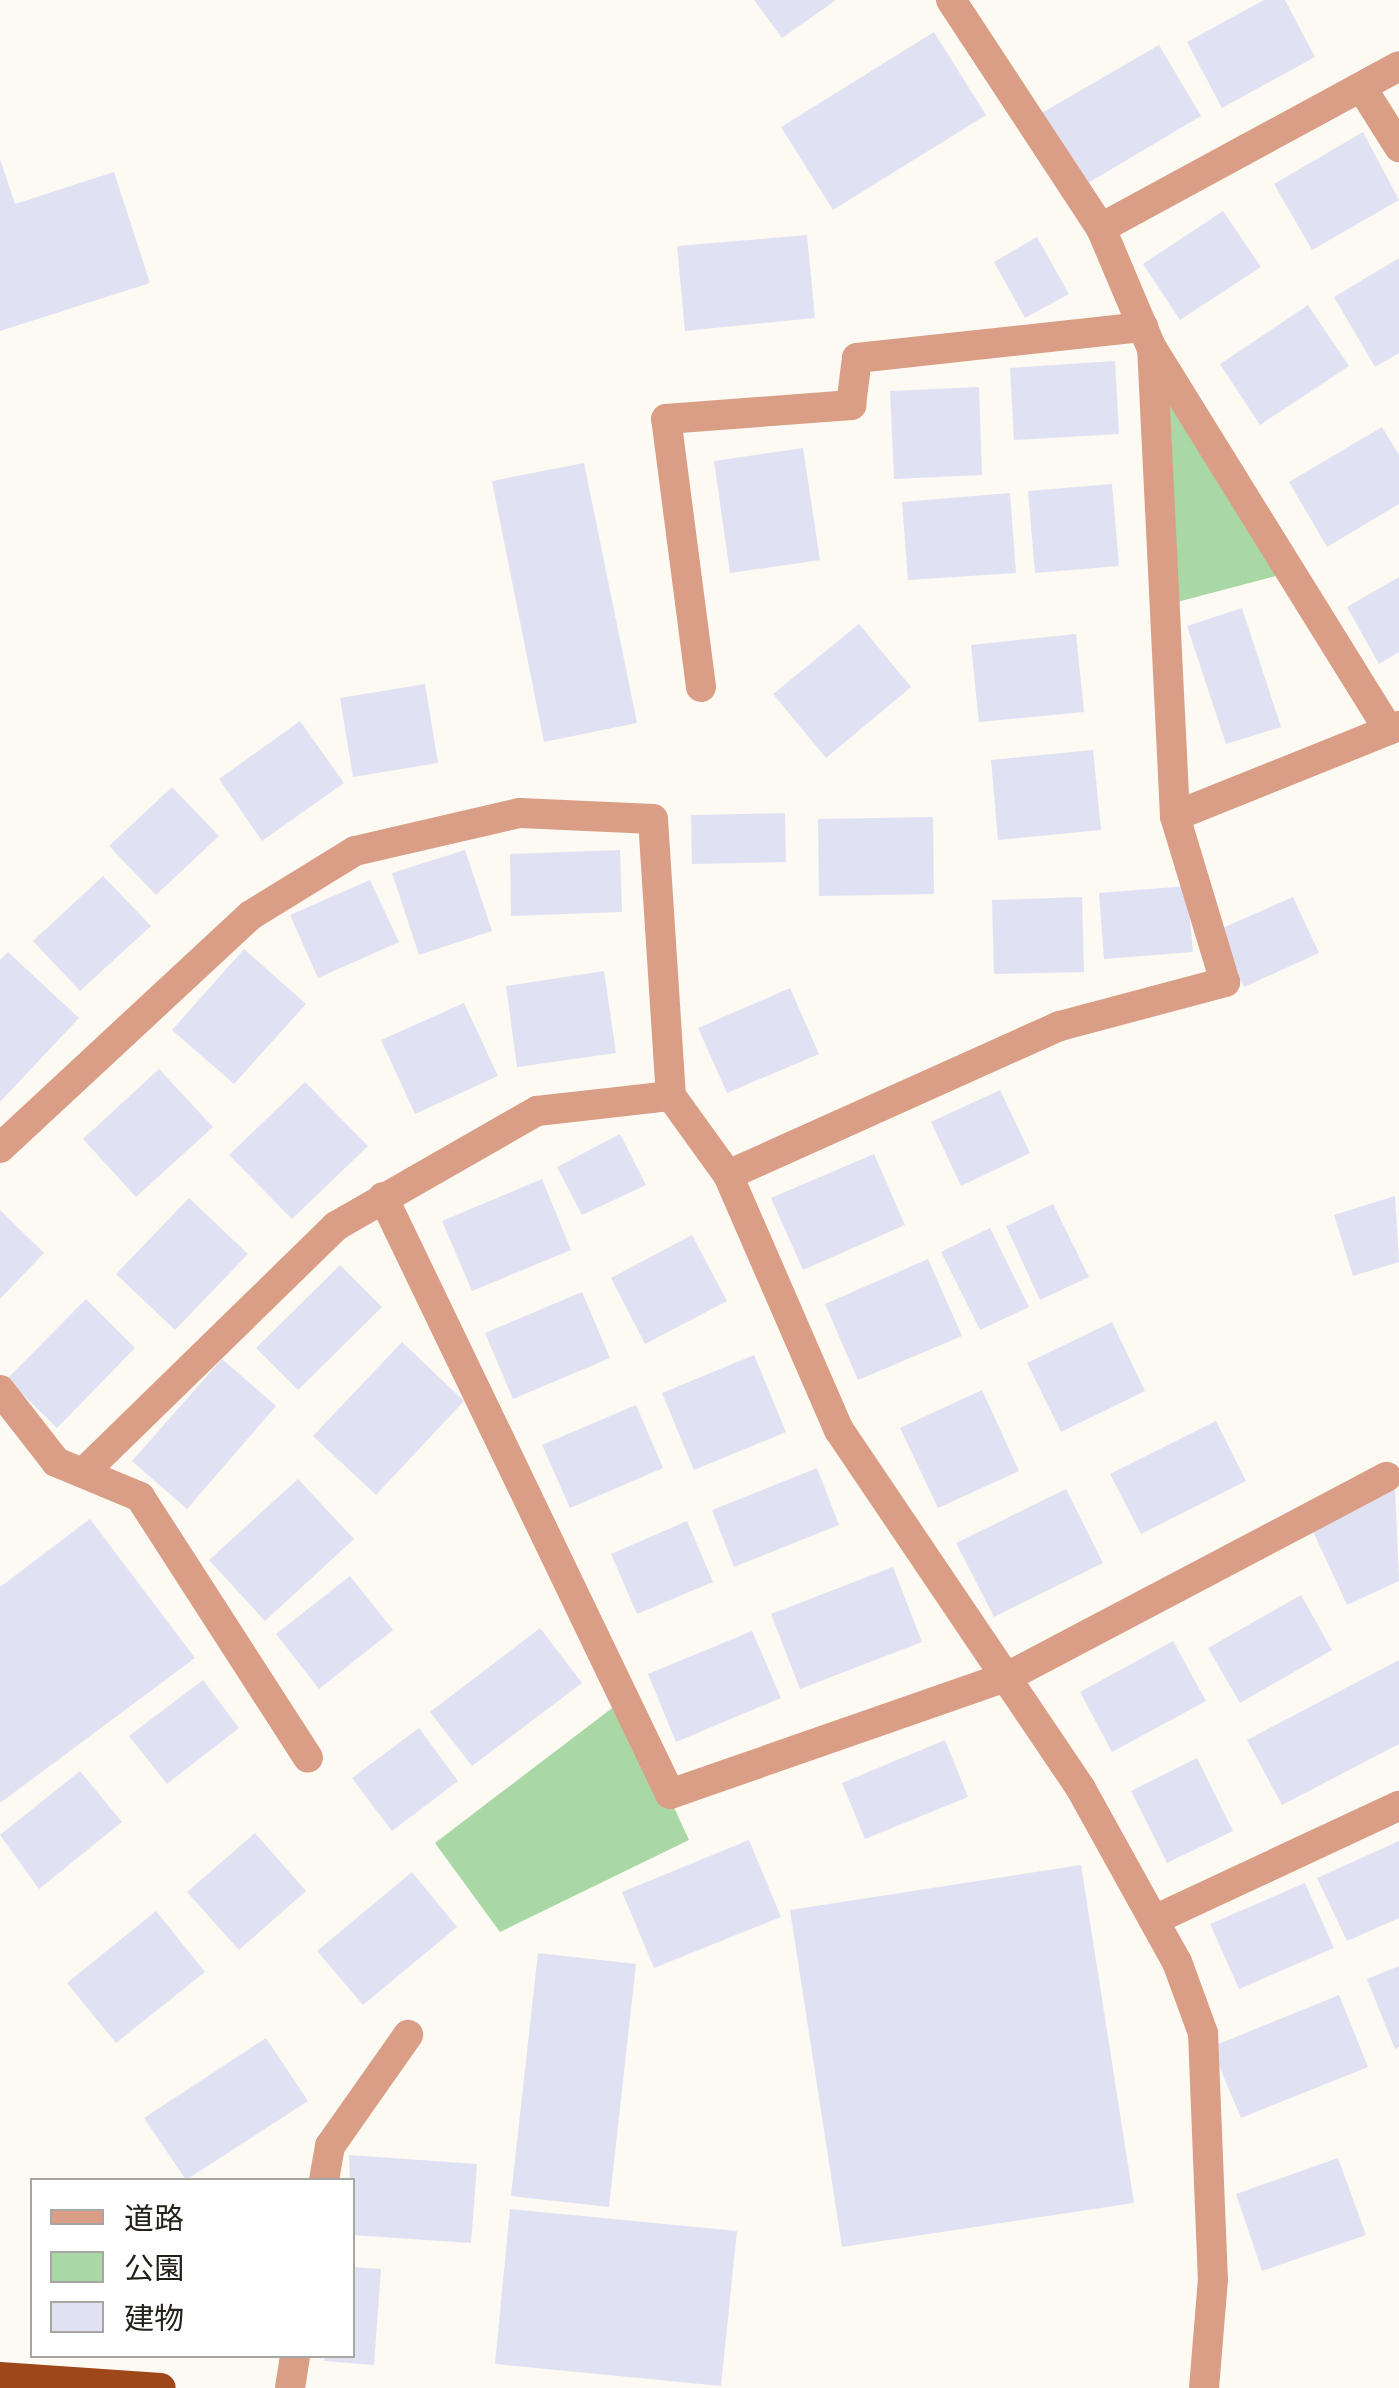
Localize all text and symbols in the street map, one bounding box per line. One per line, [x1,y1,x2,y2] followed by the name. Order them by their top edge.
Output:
[30,2178,355,2358] legend
[124,2198,184,2241] text: 道路
[124,2248,184,2291] text: 公園
[124,2298,184,2341] text: 建物

